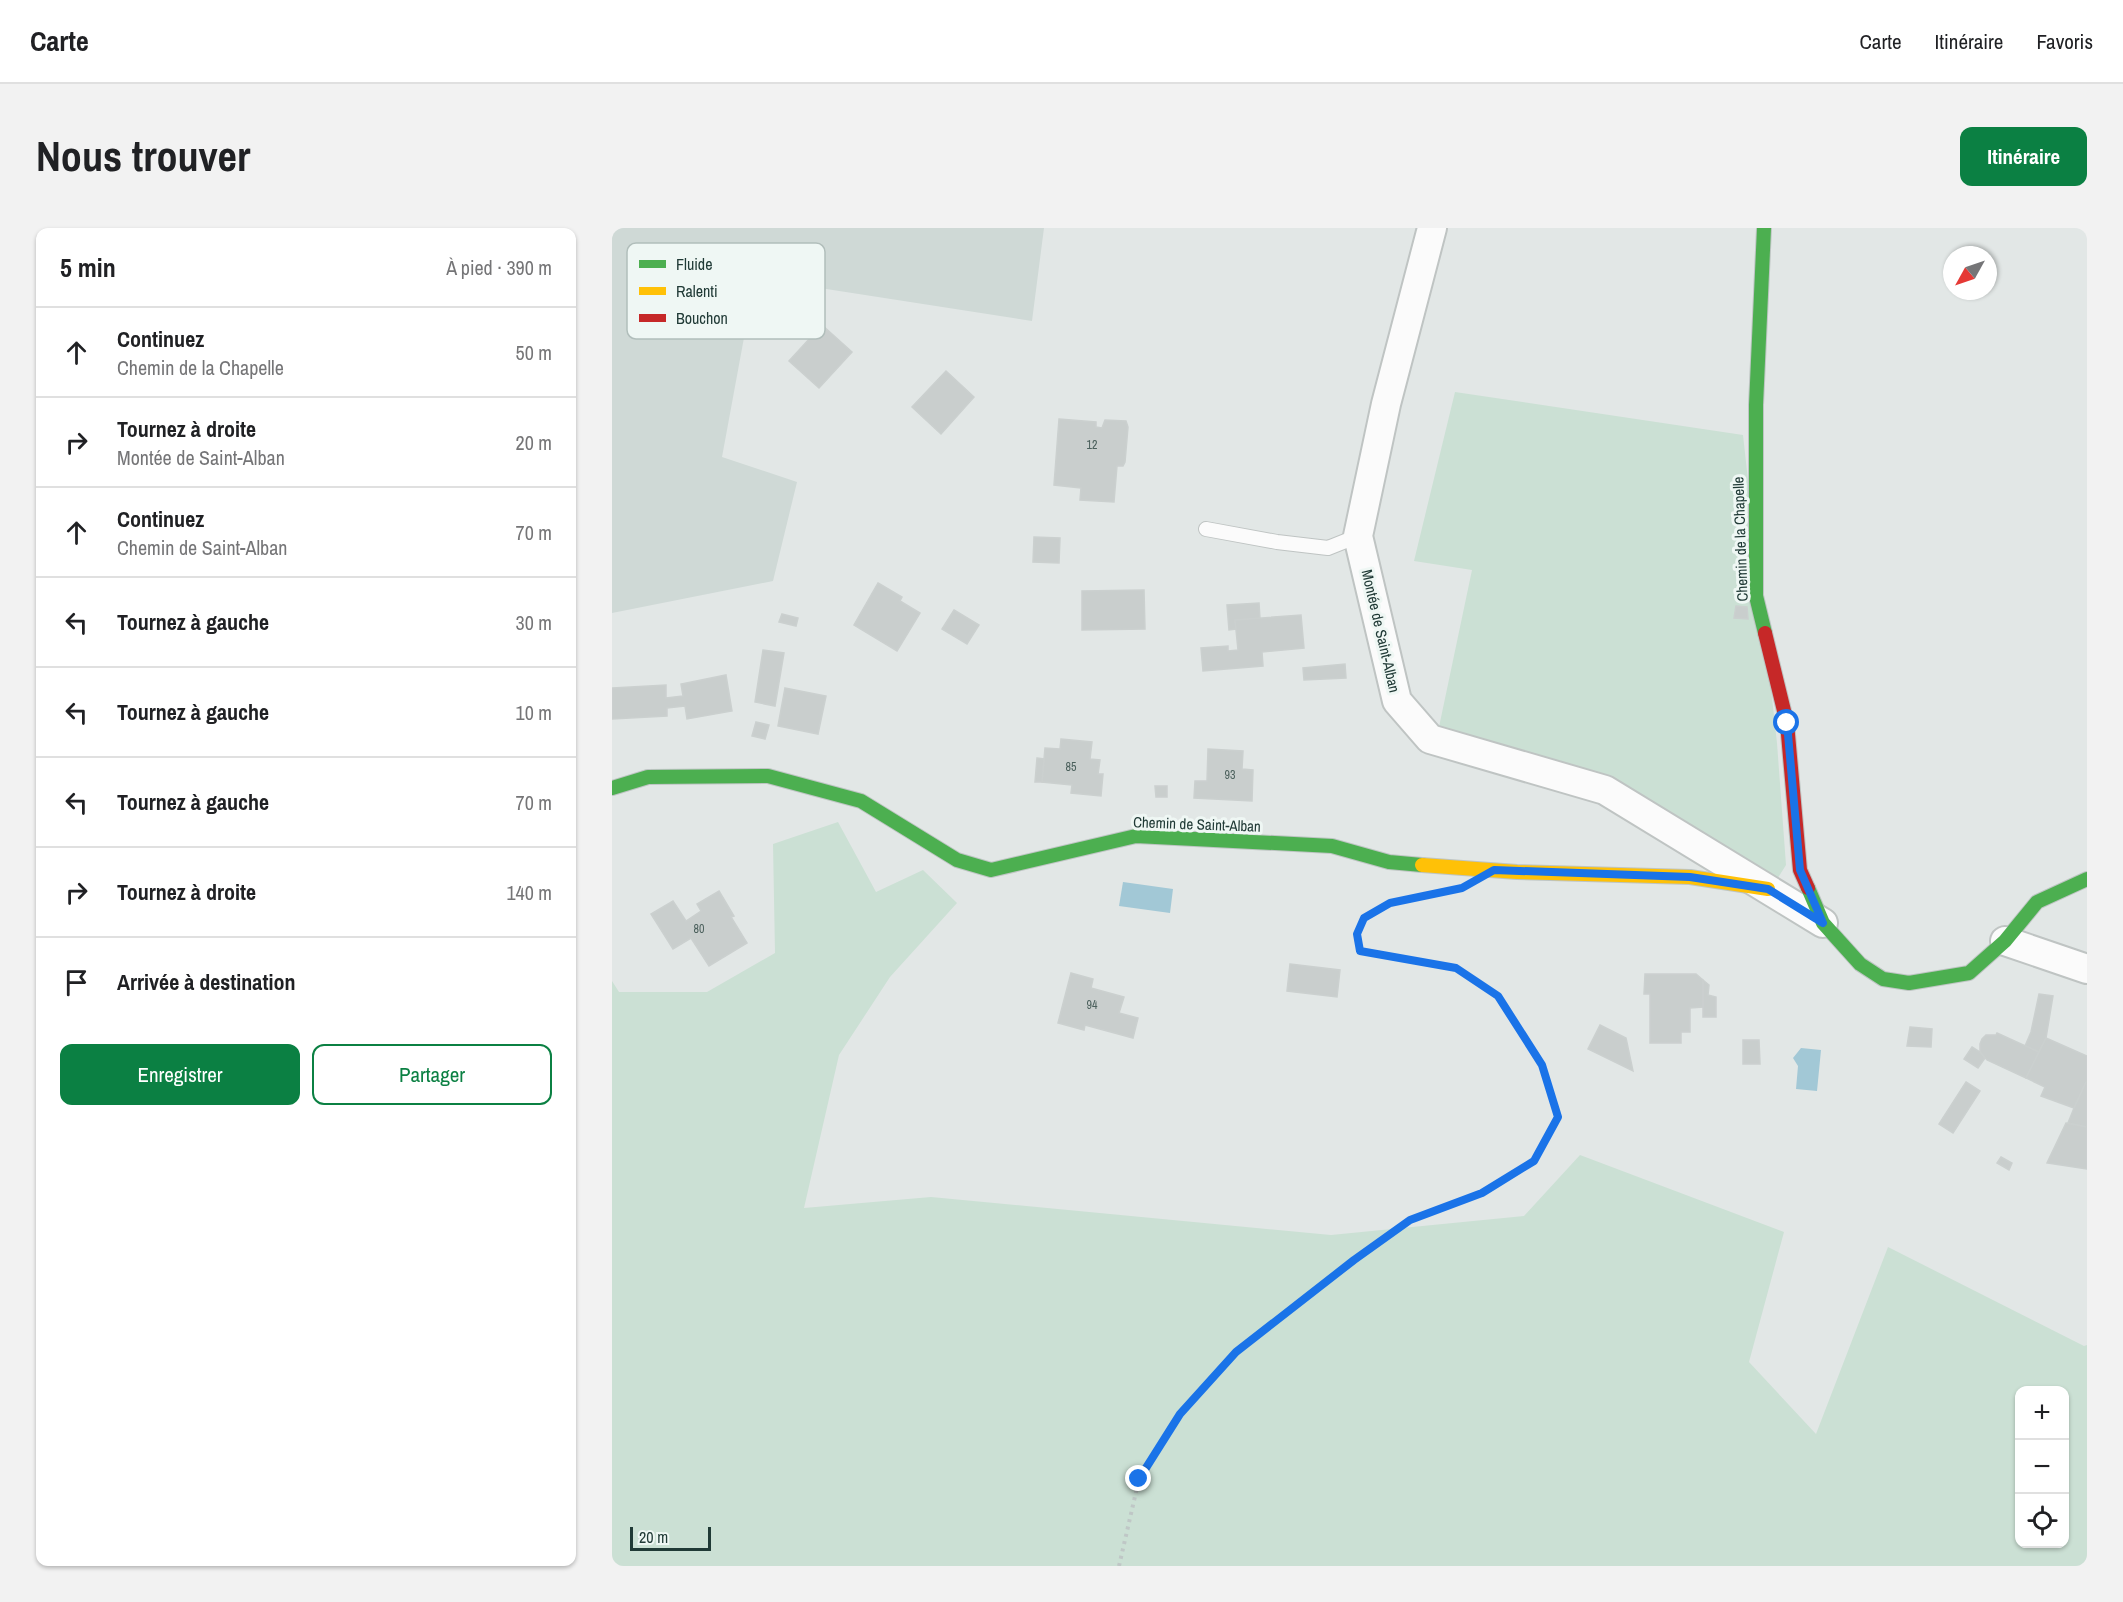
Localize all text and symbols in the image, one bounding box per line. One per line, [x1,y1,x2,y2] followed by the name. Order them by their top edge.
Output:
[30,22,89,60] text: Carte
[1859,27,1902,56] text: Carte
[1935,27,2003,56] text: Itinéraire
[2036,27,2093,56] text: Favoris
[1960,127,2087,186] button: Itinéraire
[36,128,250,184] text: Nous trouver
[627,243,825,339] legend
[1943,246,1997,300] north arrow
[60,250,116,285] text: 5 min
[676,253,712,275] text: Fluide
[446,254,552,281] text: À pied · 390 m
[676,280,718,302] text: Ralenti
[676,307,728,329] text: Bouchon
[117,324,204,354] text: Continuez
[60,336,93,369] icon: ahead
[516,339,552,366] text: 50 m
[117,354,284,381] text: Chemin de la Chapelle
[117,414,256,444] text: Tournez à droite
[60,426,93,459] icon: right
[516,429,552,456] text: 20 m
[1087,437,1097,453] house number: 12
[117,444,285,471] text: Montée de Saint-Alban
[1727,476,1753,602] street label: Chemin de la Chapelle
[117,504,204,534] text: Continuez
[60,516,93,549] icon: ahead
[516,519,552,546] text: 70 m
[117,534,287,561] text: Chemin de Saint-Alban
[1357,567,1405,695] street label: Montée de Saint-Alban
[60,606,93,639] icon: left
[117,607,269,637] text: Tournez à gauche
[516,609,552,636] text: 30 m
[60,696,93,729] icon: left
[117,697,269,727] text: Tournez à gauche
[516,699,552,726] text: 10 m
[1773,709,1799,735] route start
[1066,759,1077,775] house number: 85
[1225,767,1235,783] house number: 93
[60,786,93,819] icon: left
[117,787,269,817] text: Tournez à gauche
[516,789,552,816] text: 70 m
[1133,811,1261,837] street label: Chemin de Saint-Alban
[60,876,93,909] icon: right
[117,877,256,907] text: Tournez à droite
[506,879,552,906] text: 140 m
[694,921,704,937] house number: 80
[60,966,93,999] icon: arrive
[117,967,295,997] text: Arrivée à destination
[1087,997,1098,1013] house number: 94
[60,1044,300,1105] button: Enregistrer
[312,1044,552,1105] button: Partager
[2015,1386,2069,1548] map controls
[2015,1386,2069,1440] button: +
[2015,1440,2069,1494] button: −
[1125,1465,1151,1491] route end
[2015,1494,2069,1548] button: locate
[630,1524,711,1552] scale bar
[639,1526,668,1548] text: 20 m

